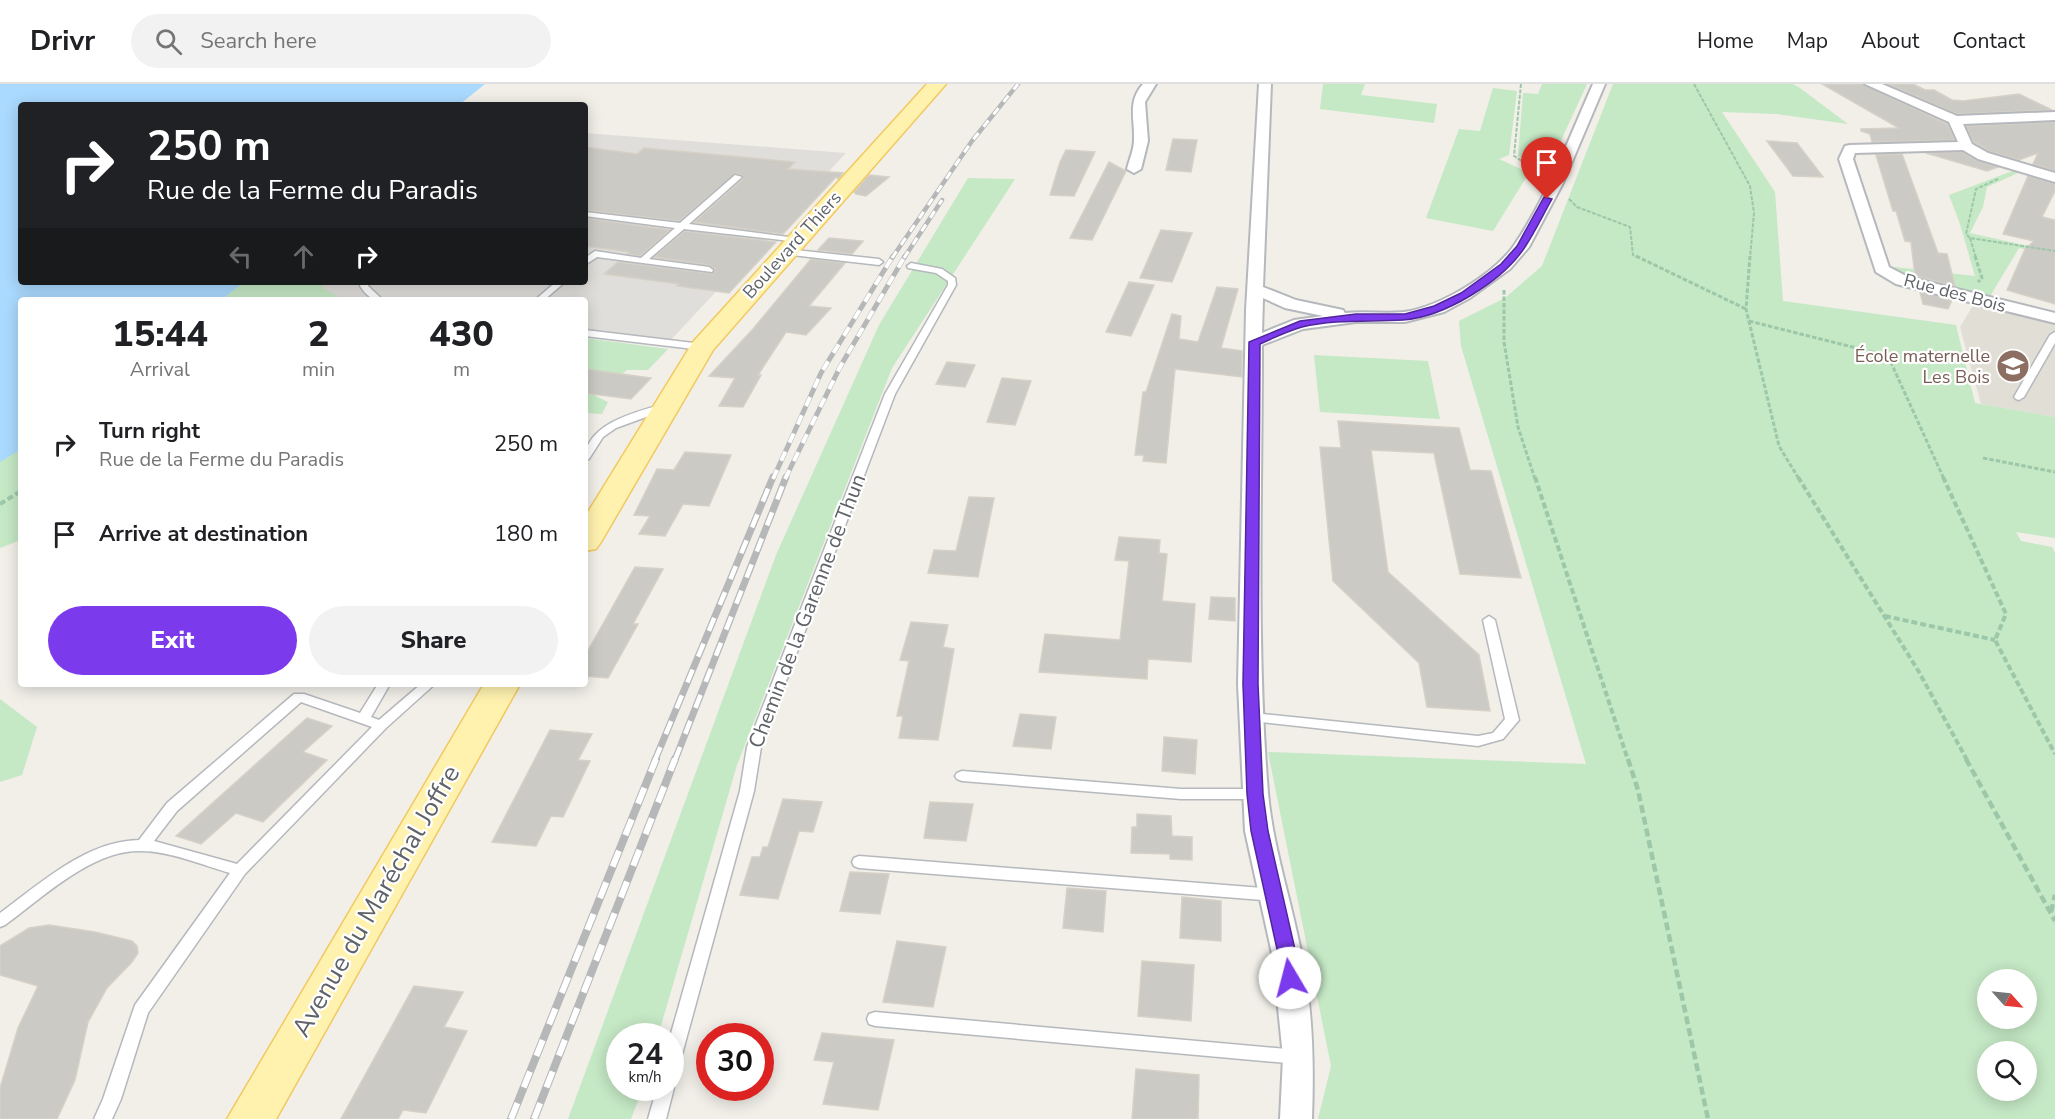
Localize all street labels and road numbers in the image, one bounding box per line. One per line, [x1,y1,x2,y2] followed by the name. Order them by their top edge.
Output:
[737,186,847,304] street label: Boulevard Thiers
[1901,268,2009,318] street label: Rue des Bois
[742,470,872,752] street label: Chemin de la Garenne de Thun
[284,759,468,1043] street label: Avenue du Maréchal Joffre

